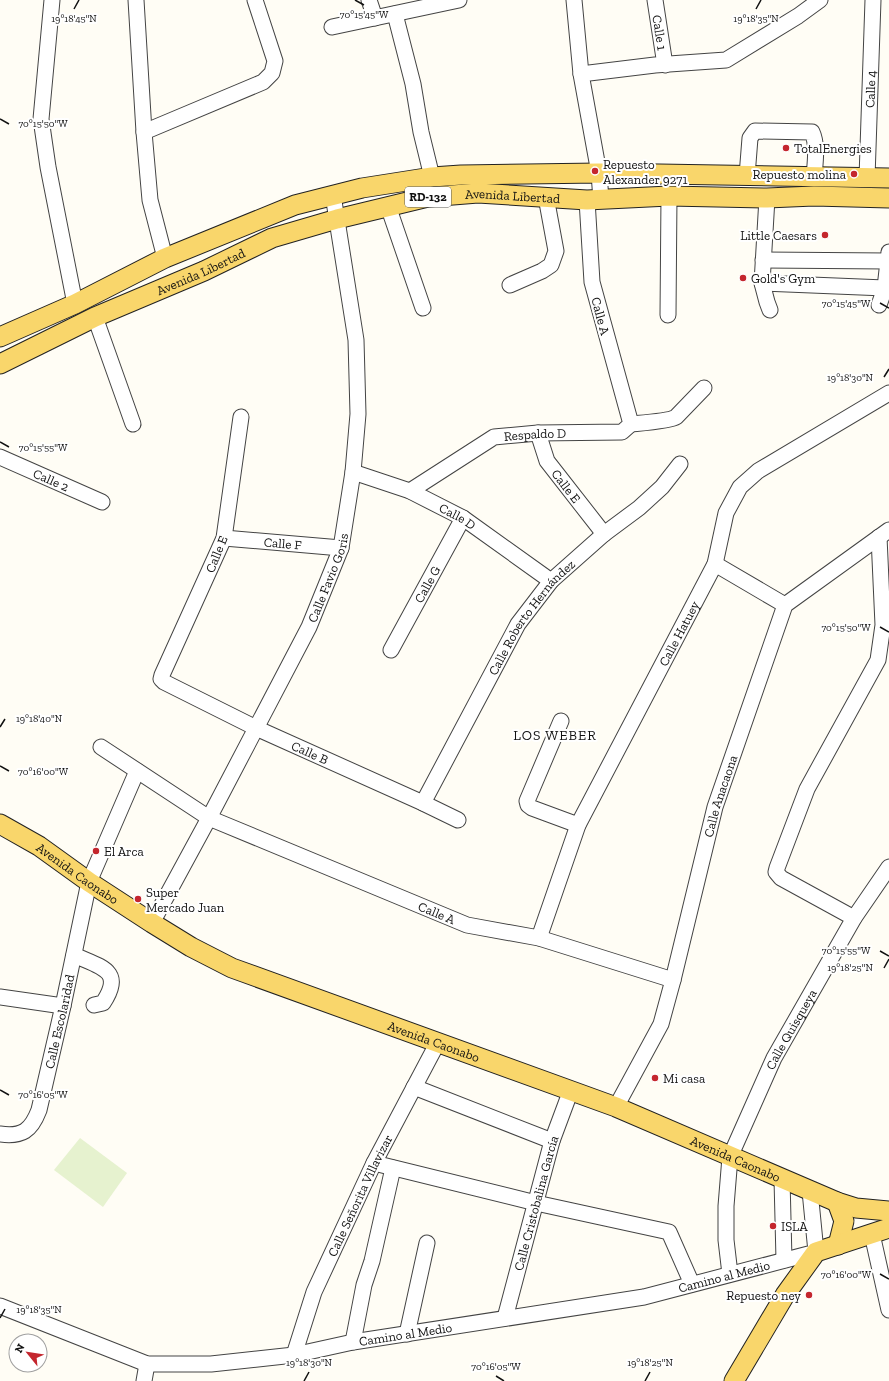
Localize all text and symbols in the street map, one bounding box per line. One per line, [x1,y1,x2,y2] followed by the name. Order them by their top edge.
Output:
[340,9,389,21] text: 70°15'45"W
[51,13,97,25] text: 19°18'45"N
[733,13,779,25] text: 19°18'35"N
[649,14,670,51] street label: Calle 1
[862,70,879,108] street label: Calle 4
[18,118,68,130] text: 70°15'50"W
[794,141,872,156] place label: TotalEnergies
[781,143,791,153] marker: TotalEnergies
[603,157,687,187] place label: Repuesto Alexander 9271
[590,166,600,176] marker: Repuesto Alexander 9271
[753,167,847,182] place label: Repuesto molina
[849,169,859,179] marker: Repuesto molina
[464,186,561,206] street label: Avenida Libertad
[405,187,451,207] road number: RD-132
[740,228,817,243] place label: Little Caesars
[820,230,830,240] marker: Little Caesars
[154,245,247,298] street label: Avenida Libertad
[751,271,816,286] place label: Gold's Gym
[738,273,748,283] marker: Gold's Gym
[588,295,613,337] street label: Calle A
[822,298,871,310] text: 70°15'45"W
[827,372,874,384] text: 19°18'30"N
[503,426,566,444] street label: Respaldo D
[19,442,68,454] text: 70°15'55"W
[31,466,71,495] street label: Calle 2
[548,466,584,506] street label: Calle E
[437,500,479,533] street label: Calle D
[305,532,351,625] street label: Calle Favio Goris
[202,533,231,575] street label: Calle E
[263,534,302,553] street label: Calle F
[485,556,578,678] street label: Calle Roberto Hernández
[411,563,443,605] street label: Calle G
[656,598,702,669] street label: Calle Hatuey
[821,622,871,634] text: 70°15'50"W
[16,713,63,725] text: 19°18'40"N
[513,727,597,744] district label: LOS WEBER
[289,738,331,768] street label: Calle B
[701,752,741,839] street label: Calle Anacaona
[18,766,69,778] text: 70°16'00"W
[33,840,121,907] street label: Avenida Caonabo
[104,844,145,859] place label: El Arca
[91,846,101,856] marker: El Arca
[146,885,225,915] place label: Super Mercado Juan
[133,894,143,904] marker: Super Mercado Juan
[416,899,458,928] street label: Calle A
[822,945,871,957] text: 70°15'55"W
[827,962,873,974] text: 19°18'25"N
[42,973,77,1070] street label: Calle Escolaridad
[763,986,820,1072] street label: Calle Quisqueya
[386,1018,482,1065] street label: Avenida Caonabo
[663,1071,706,1086] place label: Mi casa
[650,1073,660,1083] marker: Mi casa
[18,1089,68,1101] text: 70°16'05"W
[325,1132,396,1259] street label: Calle Señorita Villavizar
[511,1133,562,1272] street label: Calle Cristobalina García
[688,1133,783,1185] street label: Avenida Caonabo
[781,1219,808,1234] place label: ISLA
[768,1221,778,1231] marker: ISLA
[677,1257,772,1296] street label: Camino al Medio
[821,1269,872,1281] text: 70°16'00"W
[726,1288,801,1303] place label: Repuesto ney
[804,1290,814,1300] marker: Repuesto ney
[16,1304,62,1316] text: 19°18'35"N
[358,1320,453,1349] street label: Camino al Medio
[8,1333,48,1373] north arrow
[12,1341,28,1355] text: N
[286,1357,333,1369] text: 19°18'30"N
[627,1357,673,1369] text: 19°18'25"N
[471,1361,521,1373] text: 70°16'05"W

